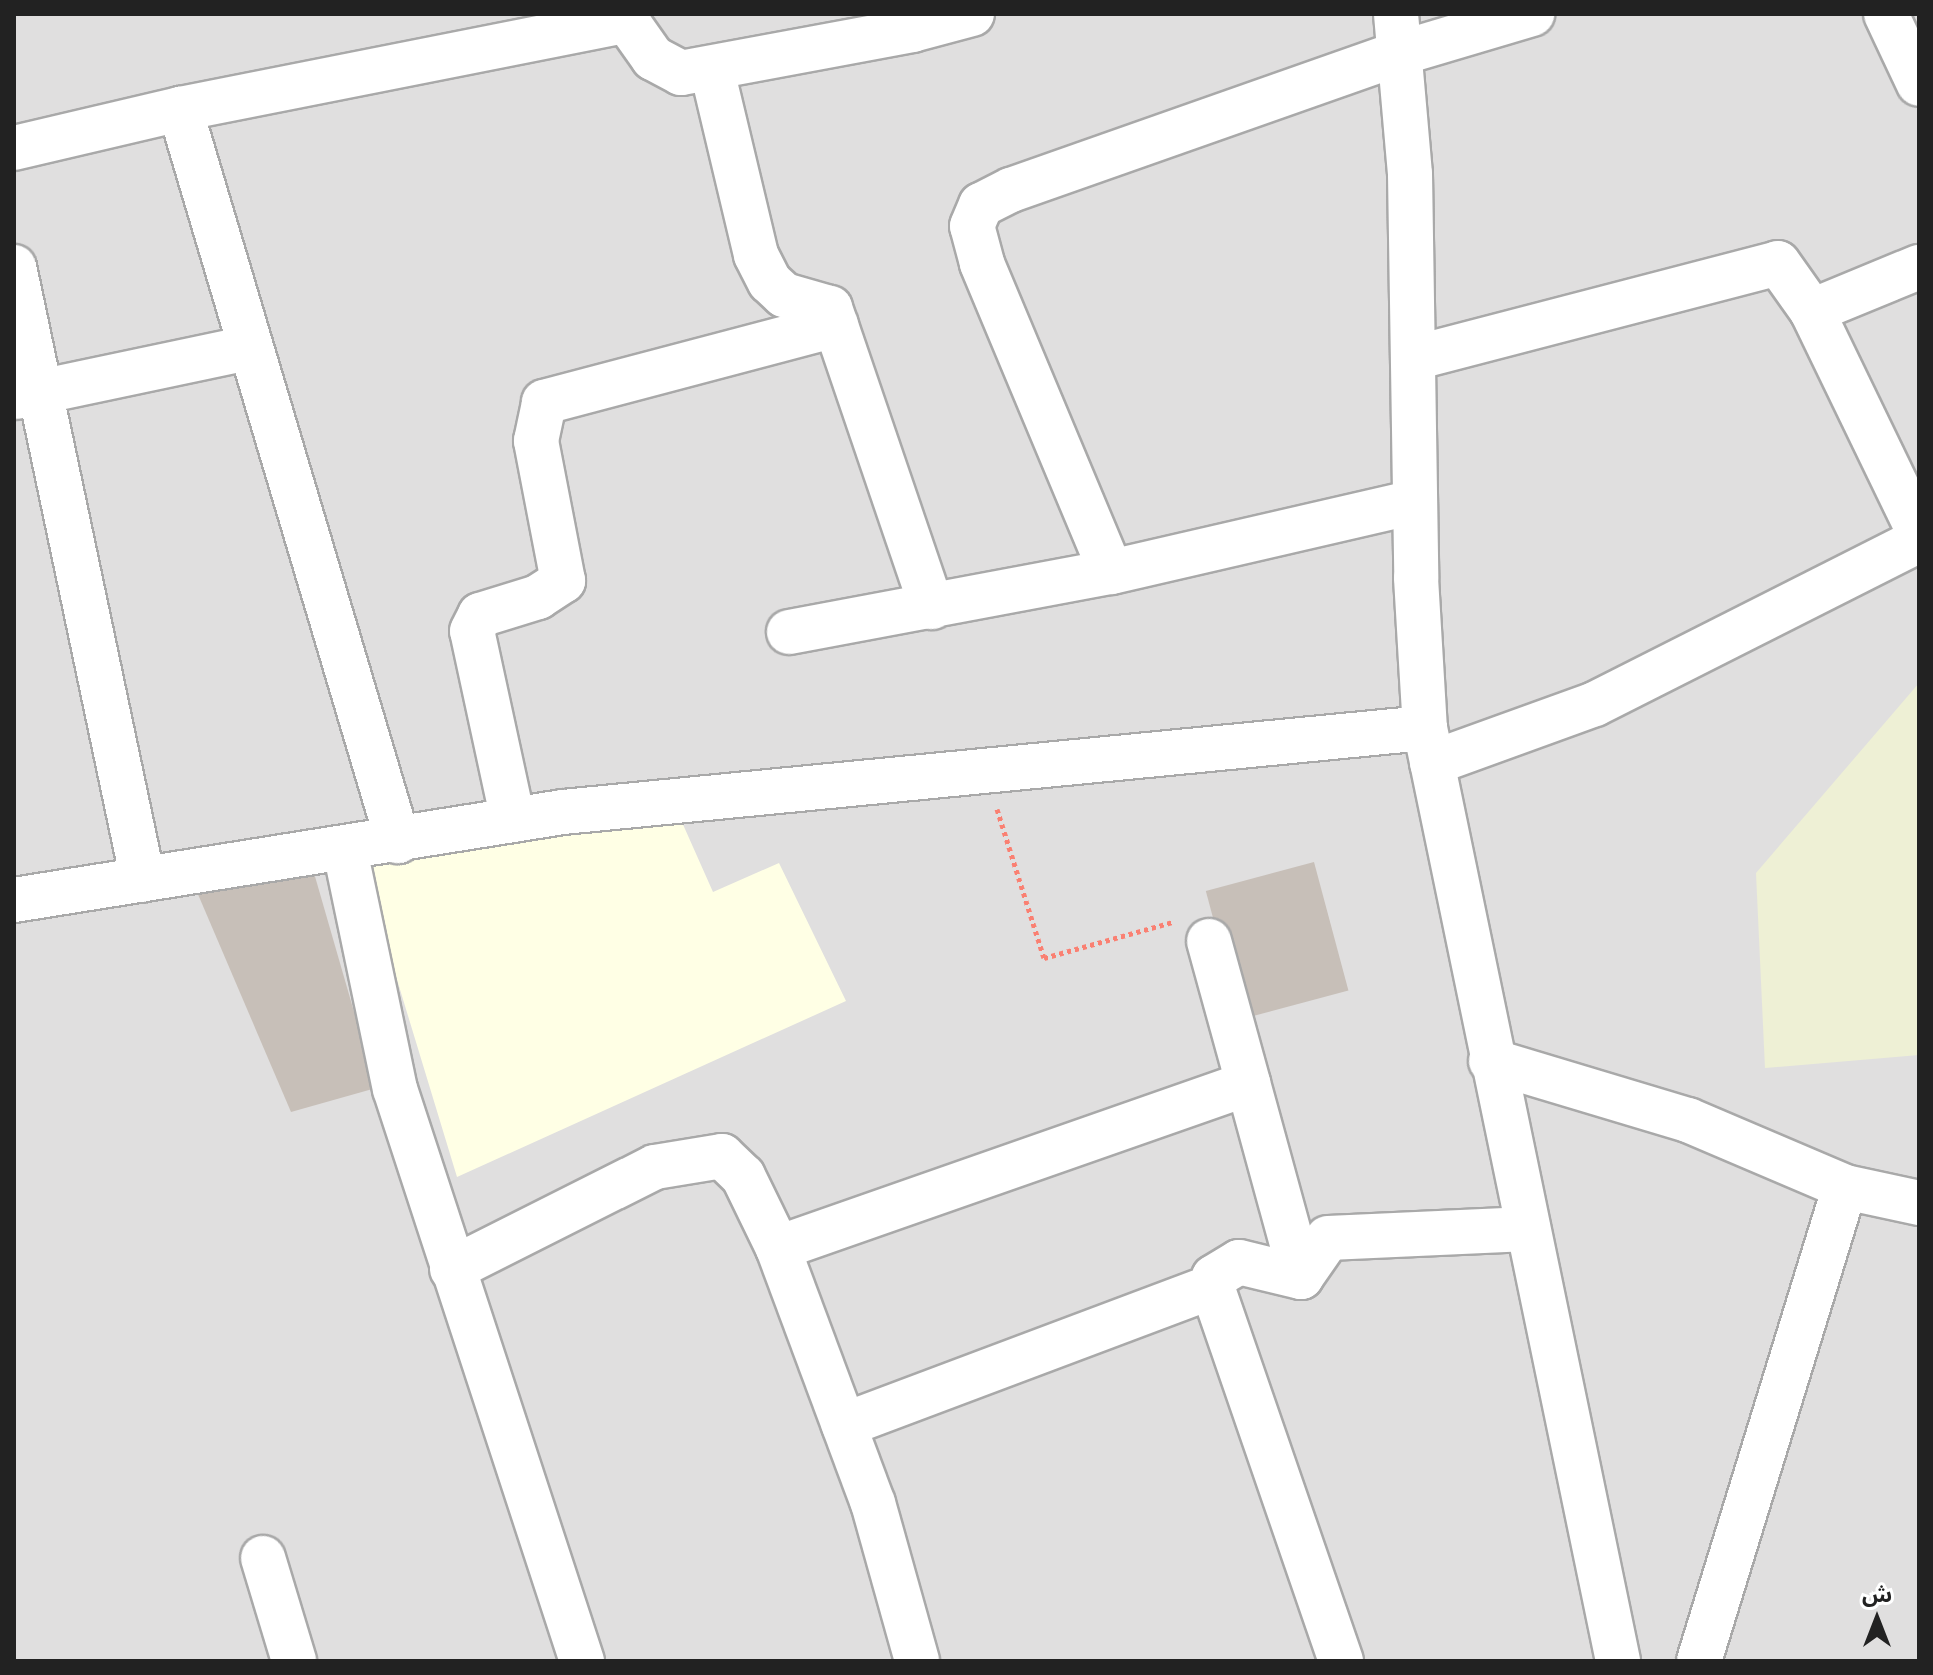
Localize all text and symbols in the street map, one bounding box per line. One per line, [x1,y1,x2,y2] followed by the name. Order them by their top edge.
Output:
[1837,1579,1917,1659] north arrow
[1862,1581,1892,1608] text: ش

